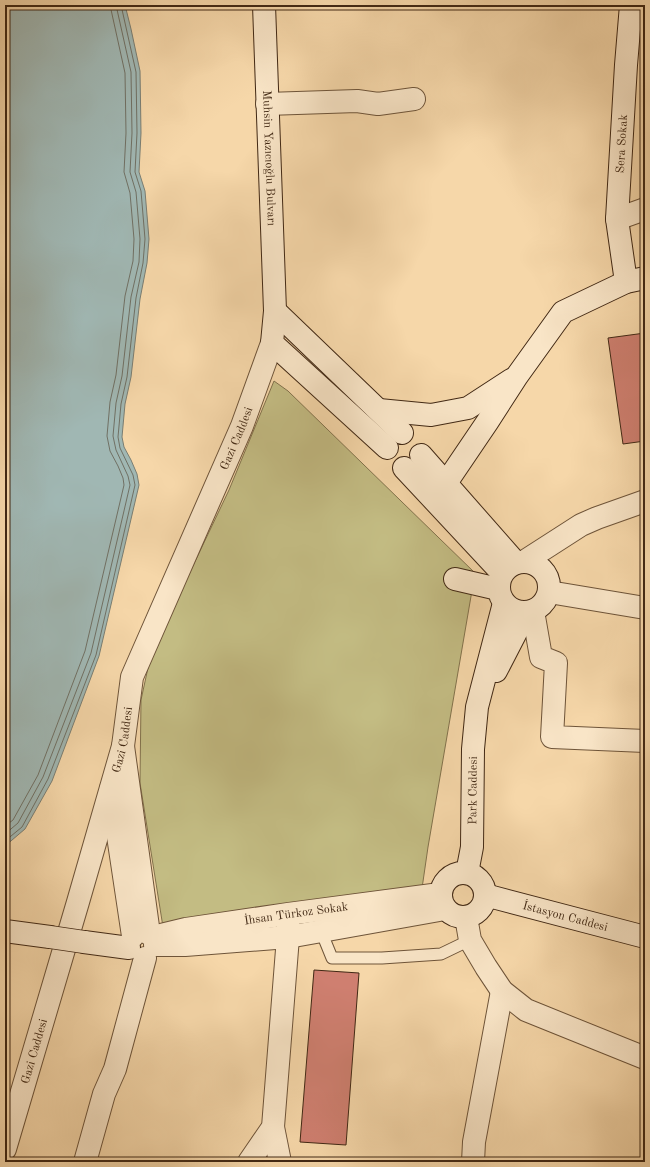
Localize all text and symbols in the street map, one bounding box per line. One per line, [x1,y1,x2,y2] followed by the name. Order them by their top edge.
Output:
[260,90,277,226] street label: Muhsin Yazıcıoğlu Bulvarı
[615,114,630,174] street label: Sera Sokak
[219,406,255,472] street label: Gazi Caddesi
[111,706,135,774] street label: Gazi Caddesi
[467,756,480,825] street label: Park Caddesi
[521,896,609,934] street label: İstasyon Caddesi
[243,901,349,927] street label: İhsan Türkoz Sokak
[20,1018,50,1085] street label: Gazi Caddesi

